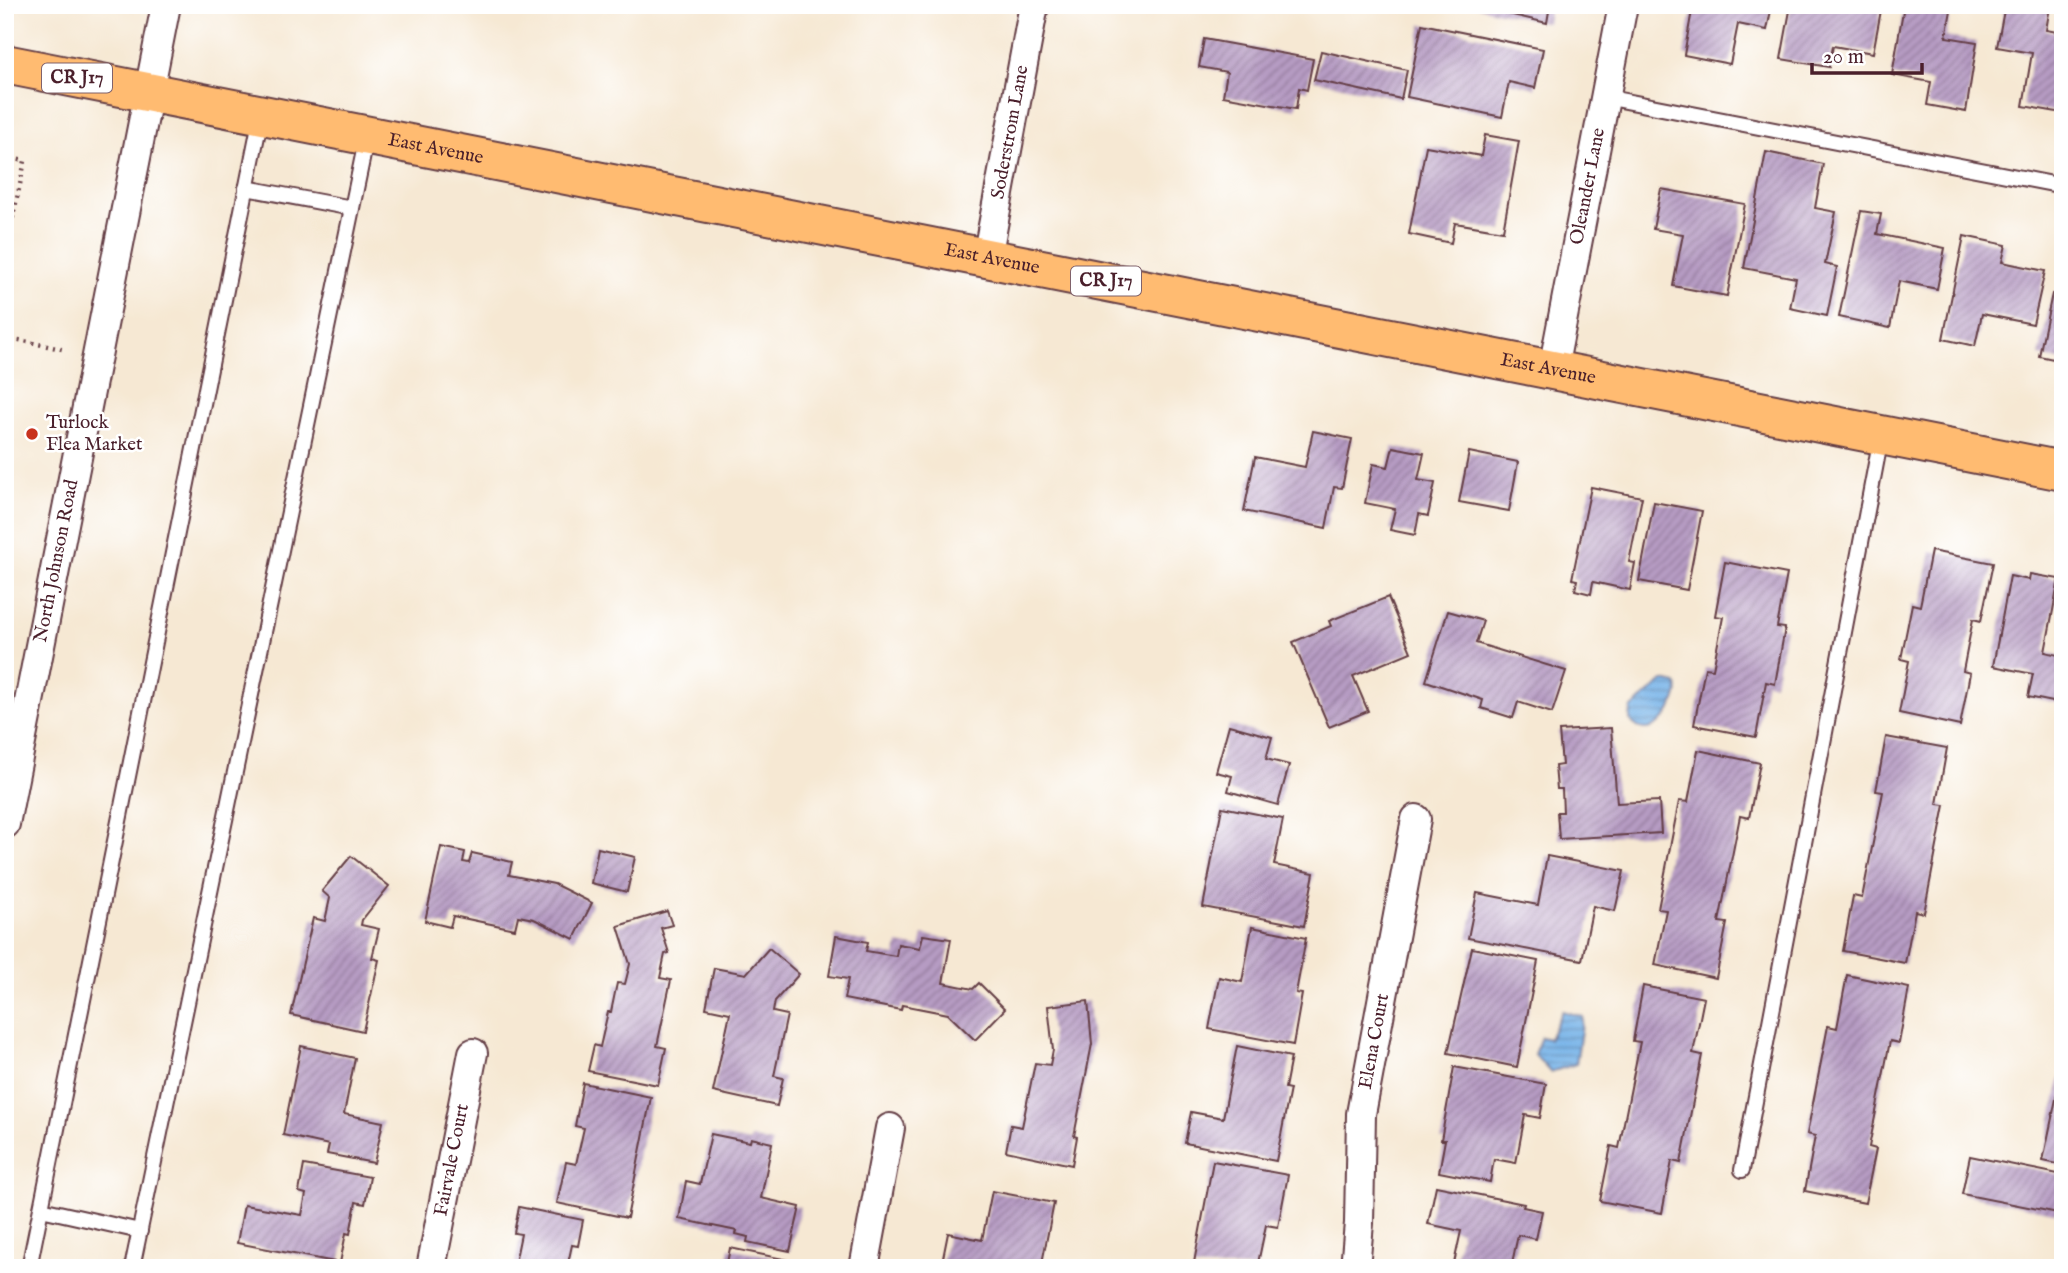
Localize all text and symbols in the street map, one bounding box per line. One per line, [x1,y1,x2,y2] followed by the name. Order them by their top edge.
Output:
[1812,32,1923,76] scale bar
[1823,44,1864,71] text: 20 m
[986,63,1035,201] street label: Soderstrom Lane
[42,64,112,92] road number: CR J17
[1565,126,1611,247] street label: Oleander Lane
[386,128,486,170] street label: East Avenue
[942,238,1042,280] street label: East Avenue
[1071,267,1141,296] road number: CR J17
[1498,348,1598,390] street label: East Avenue
[46,411,143,457] place label: Turlock Flea Market
[24,426,40,442] marker: Turlock Flea Market
[29,477,85,645] street label: North Johnson Road
[1354,991,1395,1091] street label: Elena Court
[429,1101,475,1218] street label: Fairvale Court

